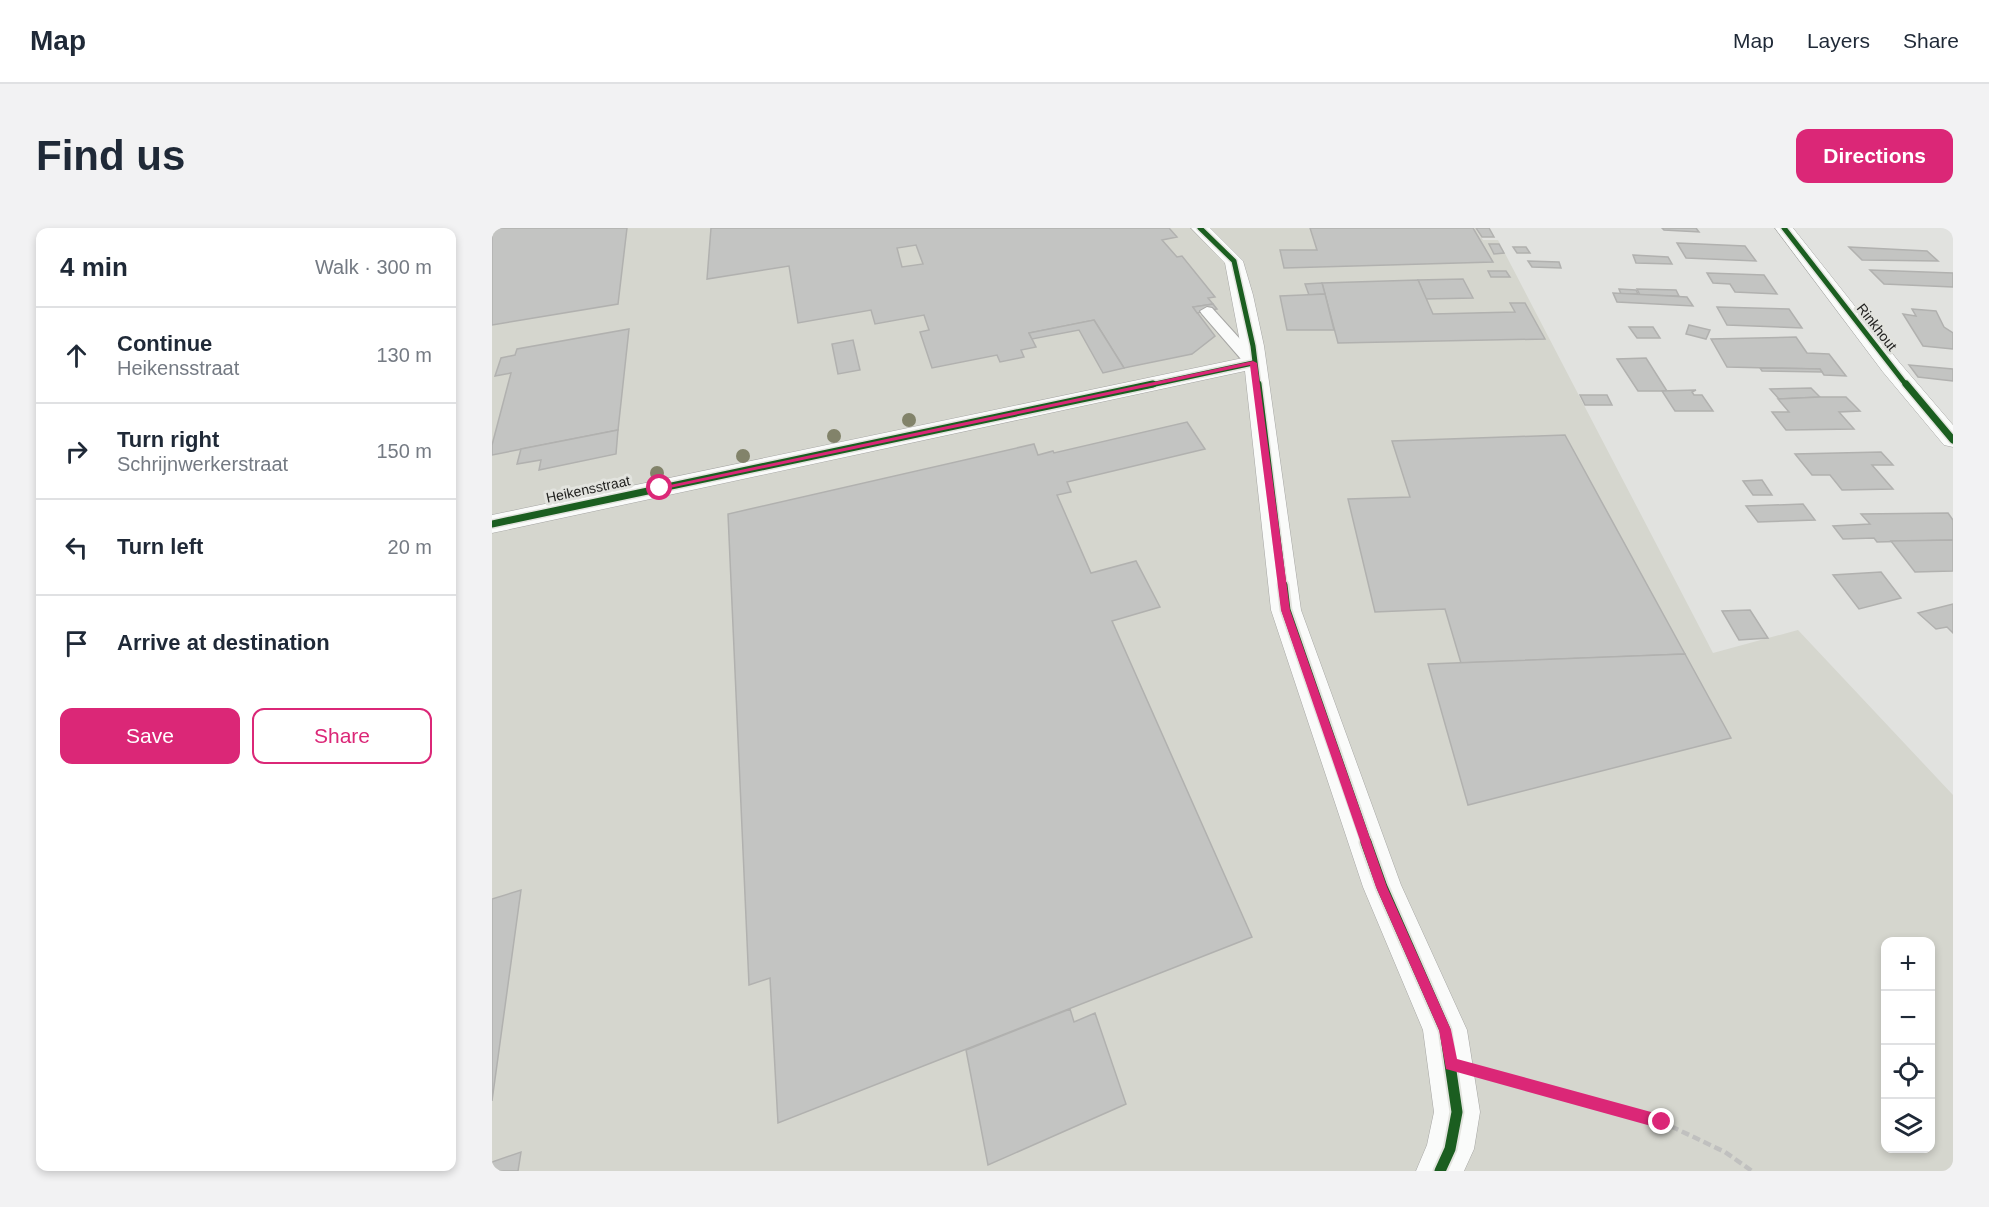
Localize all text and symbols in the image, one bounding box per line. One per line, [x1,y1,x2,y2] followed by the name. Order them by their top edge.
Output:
[30,25,86,56] text: Map
[1733,29,1774,52] text: Map
[1807,29,1870,52] text: Layers
[1903,29,1959,52] text: Share
[1796,129,1953,183] button: Directions
[36,132,185,179] text: Find us
[60,252,128,282] text: 4 min
[315,256,432,278] text: Walk · 300 m
[1854,300,1900,354] street label: Rinkhout
[117,331,212,356] text: Continue
[60,339,93,372] icon: ahead
[376,344,432,366] text: 130 m
[117,357,239,379] text: Heikensstraat
[117,427,219,452] text: Turn right
[60,435,93,468] icon: right
[376,440,432,462] text: 150 m
[117,453,288,475] text: Schrijnwerkerstraat
[544,472,632,506] street label: Heikensstraat
[646,474,672,500] route start
[60,531,93,564] icon: left
[117,534,203,559] text: Turn left
[388,536,432,558] text: 20 m
[60,627,93,660] icon: arrive
[117,630,330,655] text: Arrive at destination
[60,708,240,764] button: Save
[252,708,432,764] button: Share
[1881,937,1935,1153] map controls
[1881,937,1935,991] button: +
[1881,991,1935,1045] button: −
[1881,1045,1935,1099] button: locate
[1881,1099,1935,1153] button: layers
[1648,1108,1674,1134] route end

